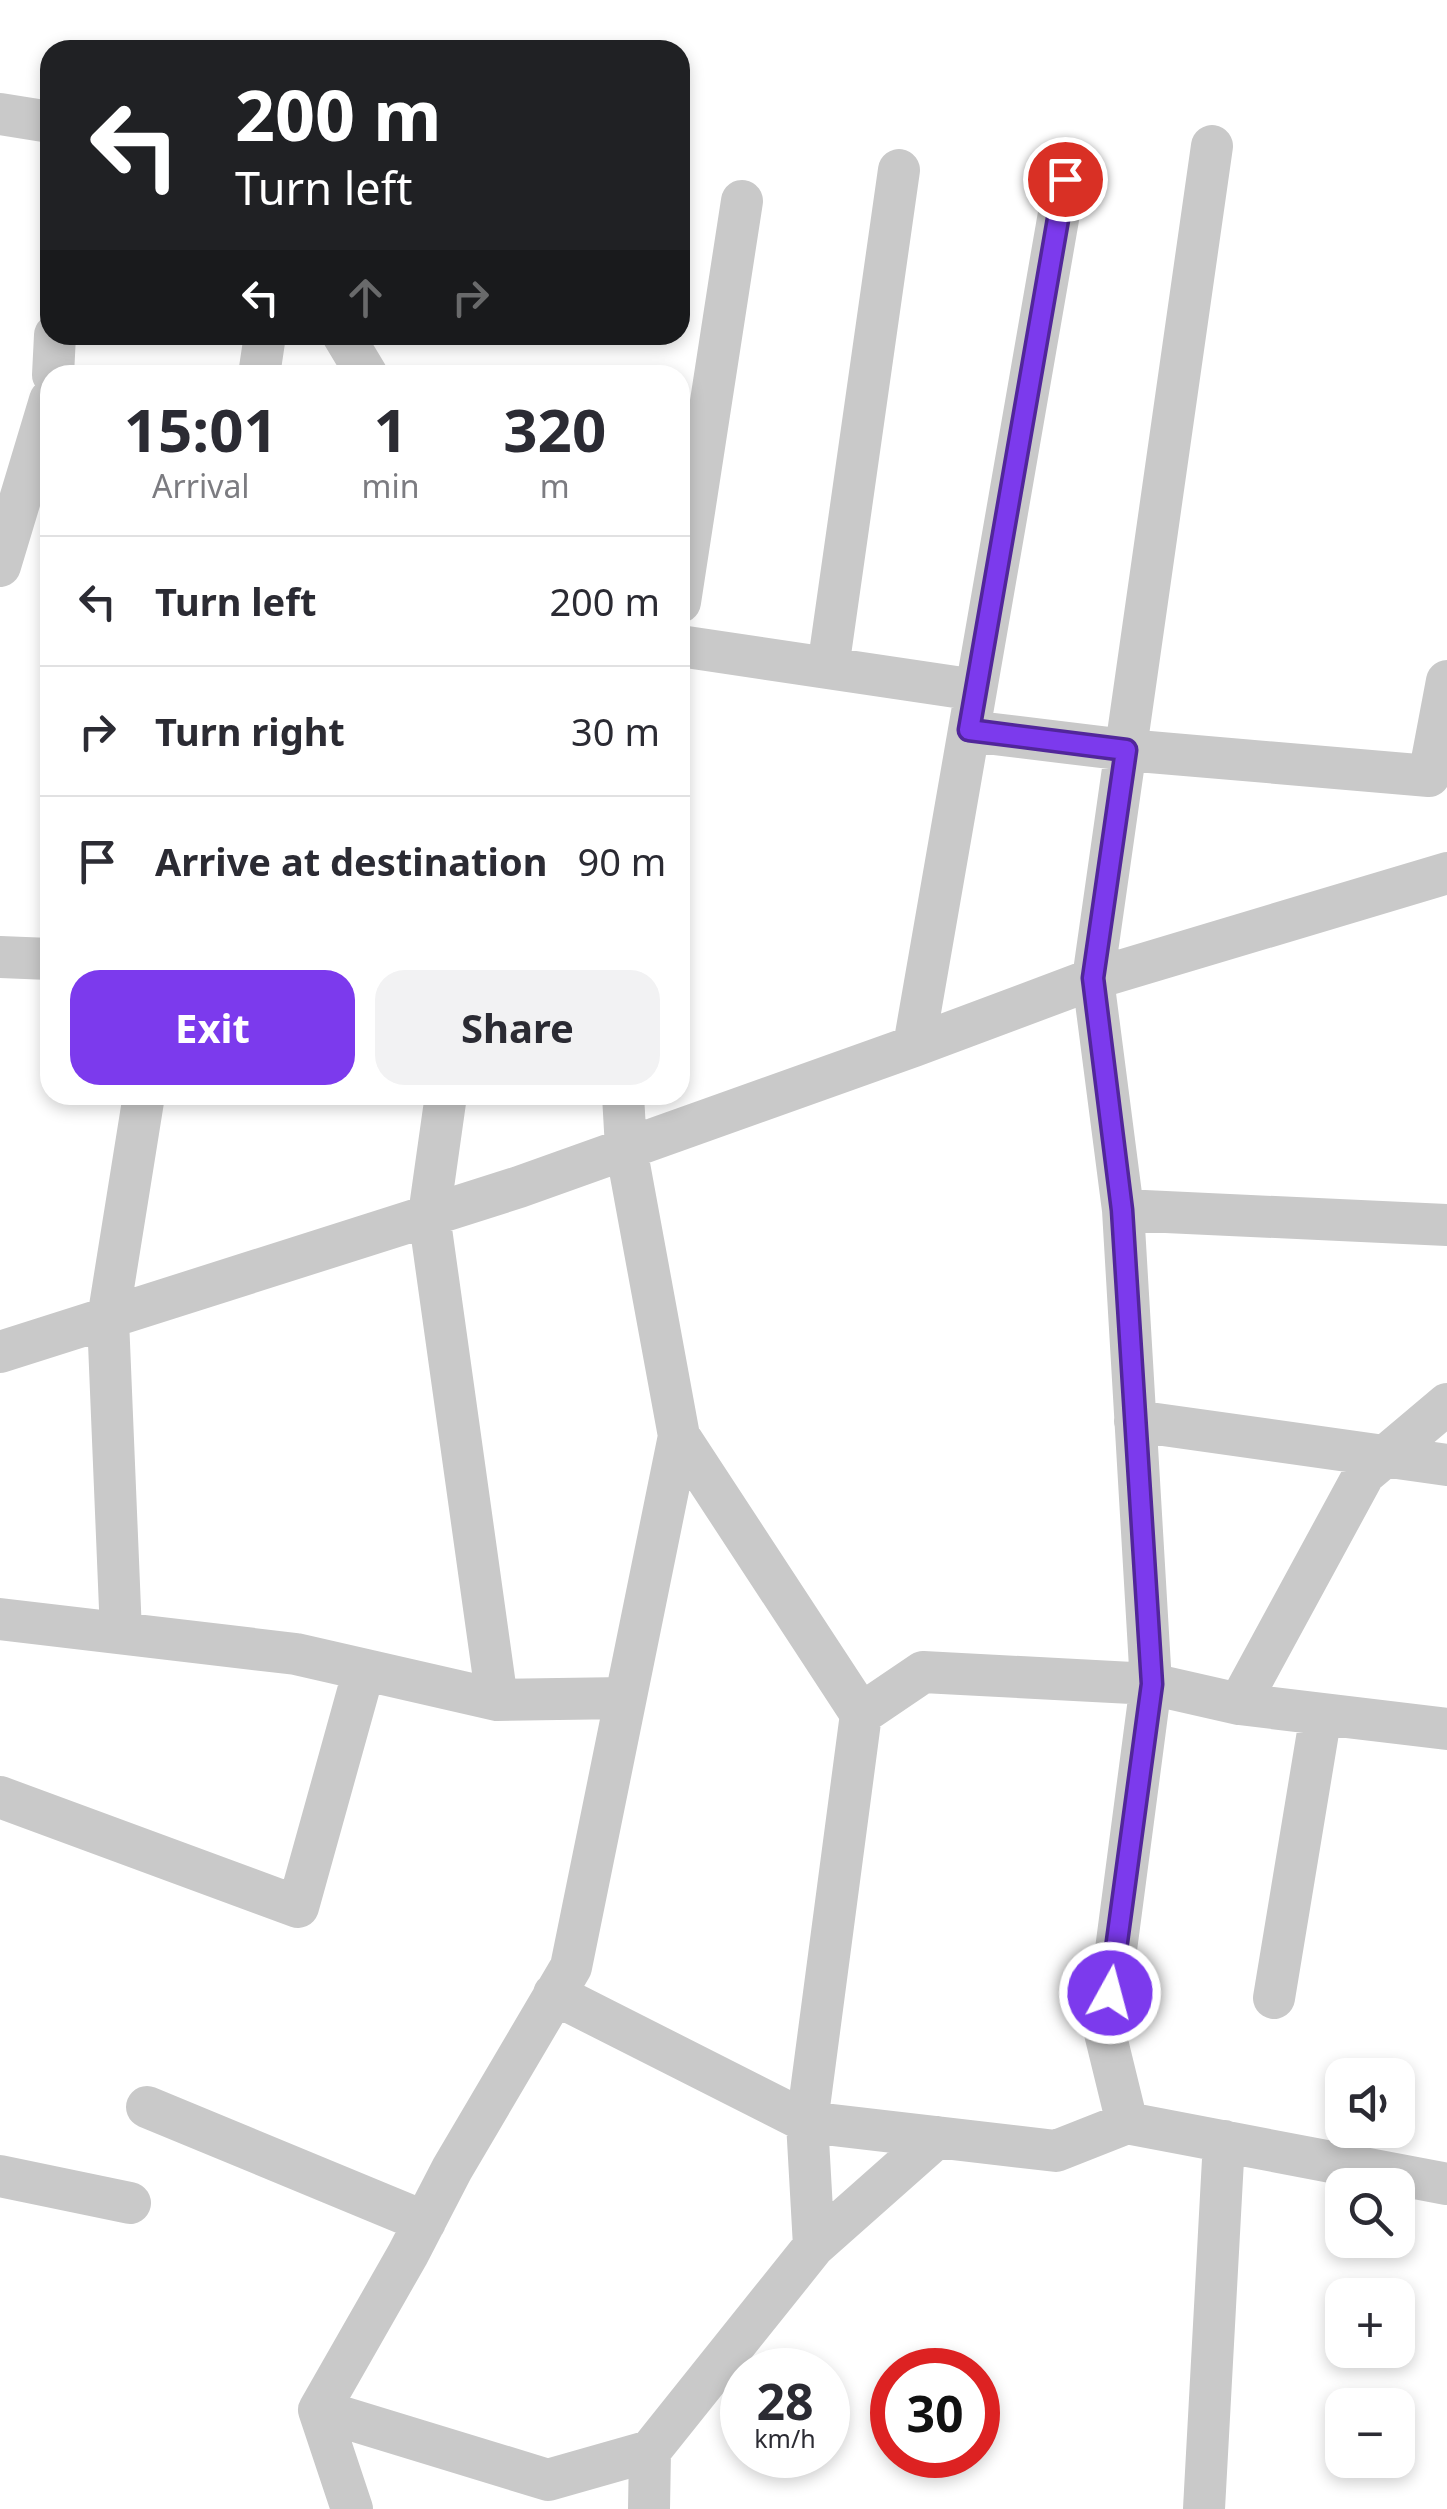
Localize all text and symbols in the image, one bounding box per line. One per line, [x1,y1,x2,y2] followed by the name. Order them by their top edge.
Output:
[235,66,442,162] text: 200 m
[70,80,200,210] icon: left
[1023,137,1108,222] pin
[1038,152,1093,207] icon: arrive
[235,157,412,218] text: Turn left
[233,270,288,325] icon: left
[338,270,393,325] icon: ahead
[443,270,498,325] icon: right
[124,388,278,470] text: 15:01
[373,388,408,470] text: 1
[503,388,606,470] text: 320
[152,464,250,507] text: Arrival
[362,464,420,507] text: min
[540,464,570,507] text: m
[70,574,125,629] icon: left
[155,575,317,627] text: Turn left
[549,575,660,627] text: 200 m
[70,704,125,759] icon: right
[155,705,345,757] text: Turn right
[571,705,660,757] text: 30 m
[70,834,125,889] icon: arrive
[155,835,547,887] text: Arrive at destination
[577,835,666,887] text: 90 m
[70,970,355,1085] button: Exit
[375,970,660,1085] button: Share
[1058,1941,1162,2045] position arrow
[1325,2058,1415,2478] map controls
[1325,2058,1415,2148] button: sound
[1325,2168,1415,2258] button: search
[1325,2278,1415,2368] button: +
[870,2348,1000,2478] speed limit sign: 30
[756,2367,814,2435] text: 28
[1325,2388,1415,2478] button: −
[754,2421,816,2455] text: km/h

